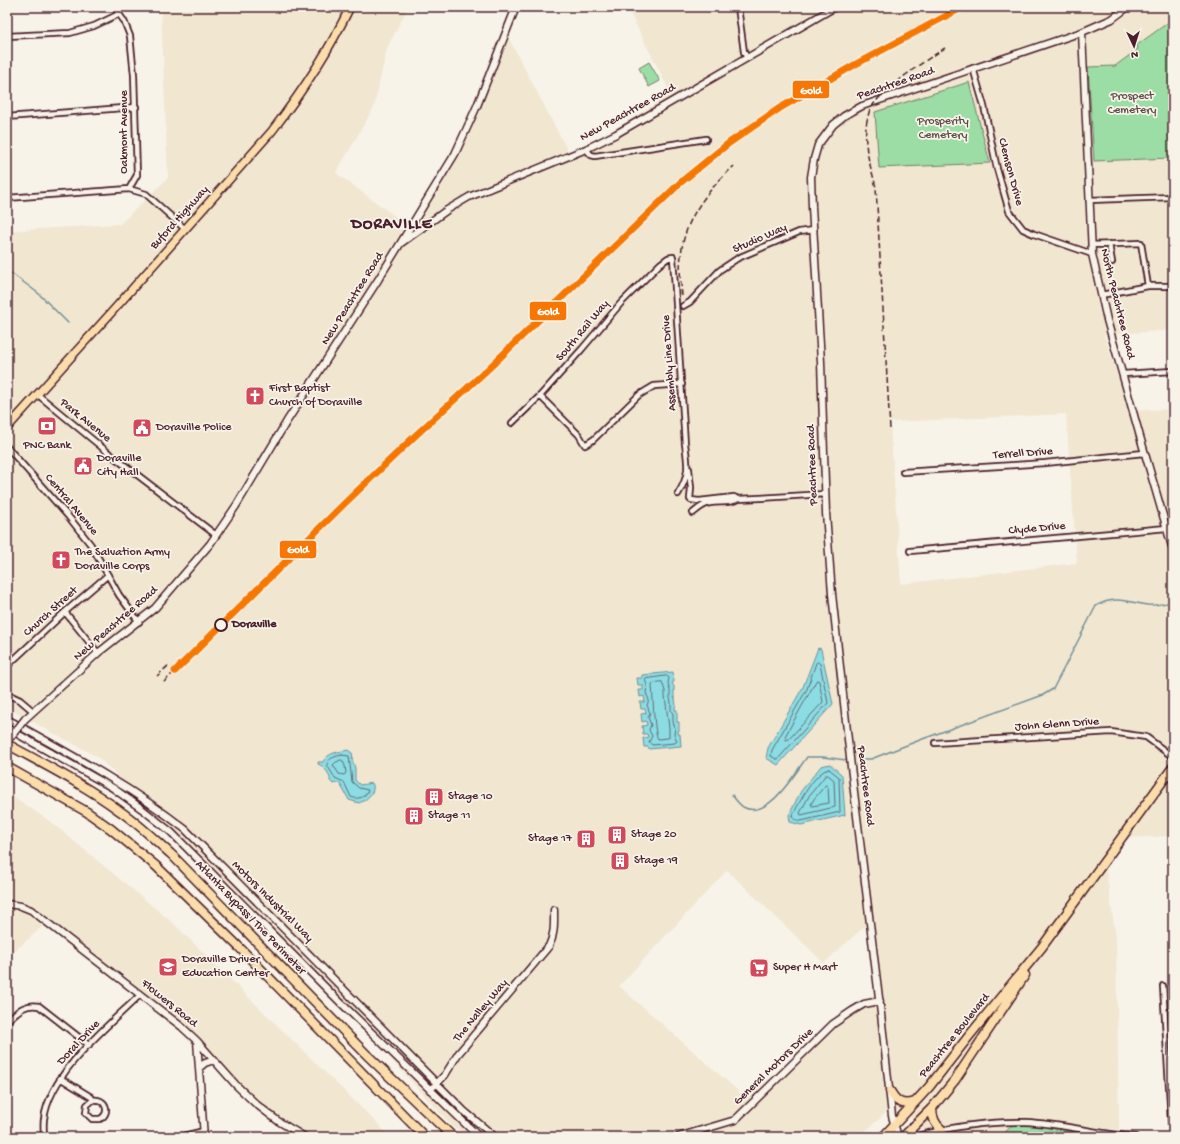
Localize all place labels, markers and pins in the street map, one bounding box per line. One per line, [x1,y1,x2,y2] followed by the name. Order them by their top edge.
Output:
[268,382,363,410] place label: First Baptist Church of Doraville
[244,385,266,407] church icon: First Baptist Church of Doraville
[36,415,58,437] bank icon: PNC Bank
[131,417,153,439] public building icon: Doraville Police
[155,421,232,435] place label: Doraville Police
[22,439,72,453] place label: PNC Bank
[96,452,142,480] place label: Doraville City Hall
[72,455,94,477] public building icon: Doraville City Hall
[74,546,170,574] place label: The Salvation Army Doraville Corps
[50,549,72,571] church icon: The Salvation Army Doraville Corps
[214,618,228,632] marker: Doraville
[231,618,277,632] place label: Doraville
[423,786,445,808] building icon: Stage 10
[448,790,493,804] place label: Stage 10
[403,805,425,827] building icon: Stage 11
[428,809,471,823] place label: Stage 11
[606,824,628,846] building icon: Stage 20
[575,828,597,850] building icon: Stage 17
[631,828,677,842] place label: Stage 20
[528,832,573,846] place label: Stage 17
[609,850,631,872] building icon: Stage 19
[634,854,678,868] place label: Stage 19
[181,953,271,981] place label: Doraville Driver Education Center
[157,956,179,978] school or university icon: Doraville Driver Education Center
[748,957,770,979] supermarket icon: Super H Mart
[773,961,838,975] place label: Super H Mart

